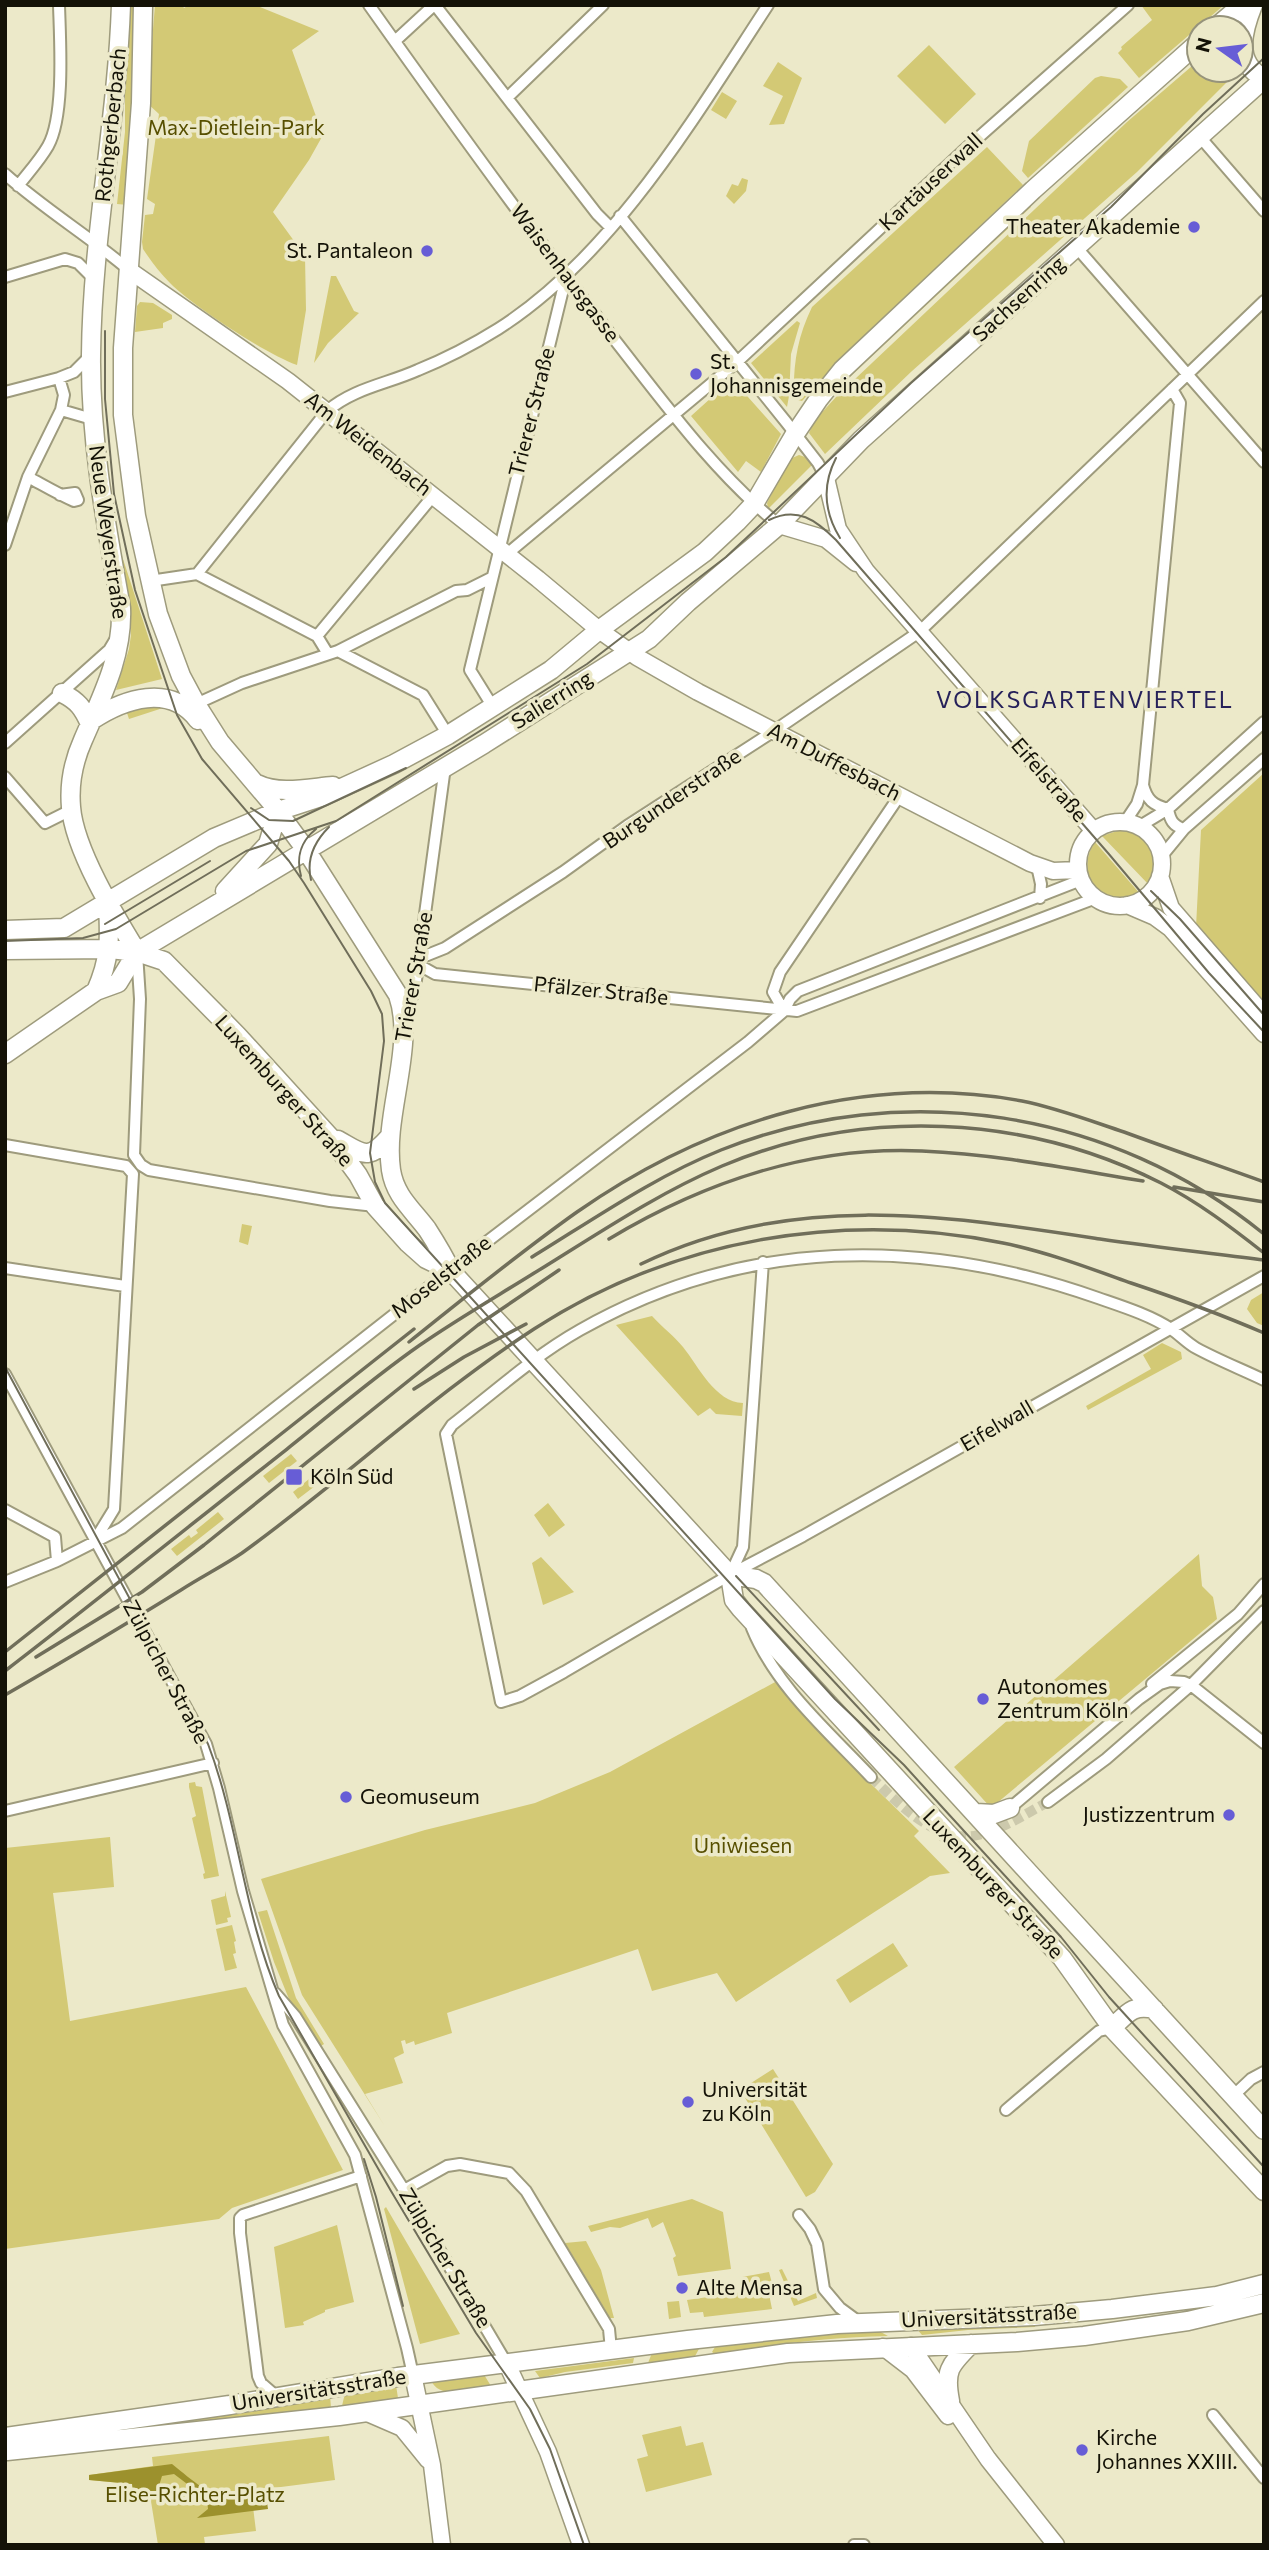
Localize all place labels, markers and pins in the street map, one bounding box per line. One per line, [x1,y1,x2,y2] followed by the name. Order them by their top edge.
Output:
[1006,213,1180,238] place label: Theater Akademie
[1186,219,1202,235] marker: Theater Akademie
[287,237,413,262] place label: St. Pantaleon
[419,243,435,259] marker: St. Pantaleon
[710,348,883,397] place label: St. Johannisgemeinde
[688,366,704,382] marker: St. Johannisgemeinde
[310,1463,393,1488] place label: Köln Süd
[284,1467,304,1487] marker: Köln Süd
[997,1673,1129,1722] place label: Autonomes Zentrum Köln
[975,1691,991,1707] marker: Autonomes Zentrum Köln
[360,1783,480,1808] place label: Geomuseum
[338,1789,354,1805] marker: Geomuseum
[1083,1801,1215,1826] place label: Justizzentrum
[1221,1807,1237,1823] marker: Justizzentrum
[702,2076,807,2125] place label: Universität zu Köln
[680,2094,696,2110] marker: Universität zu Köln
[696,2274,803,2299] place label: Alte Mensa
[674,2280,690,2296] marker: Alte Mensa
[1096,2424,1237,2473] place label: Kirche Johannes XXIII.
[1074,2442,1090,2458] marker: Kirche Johannes XXIII.

